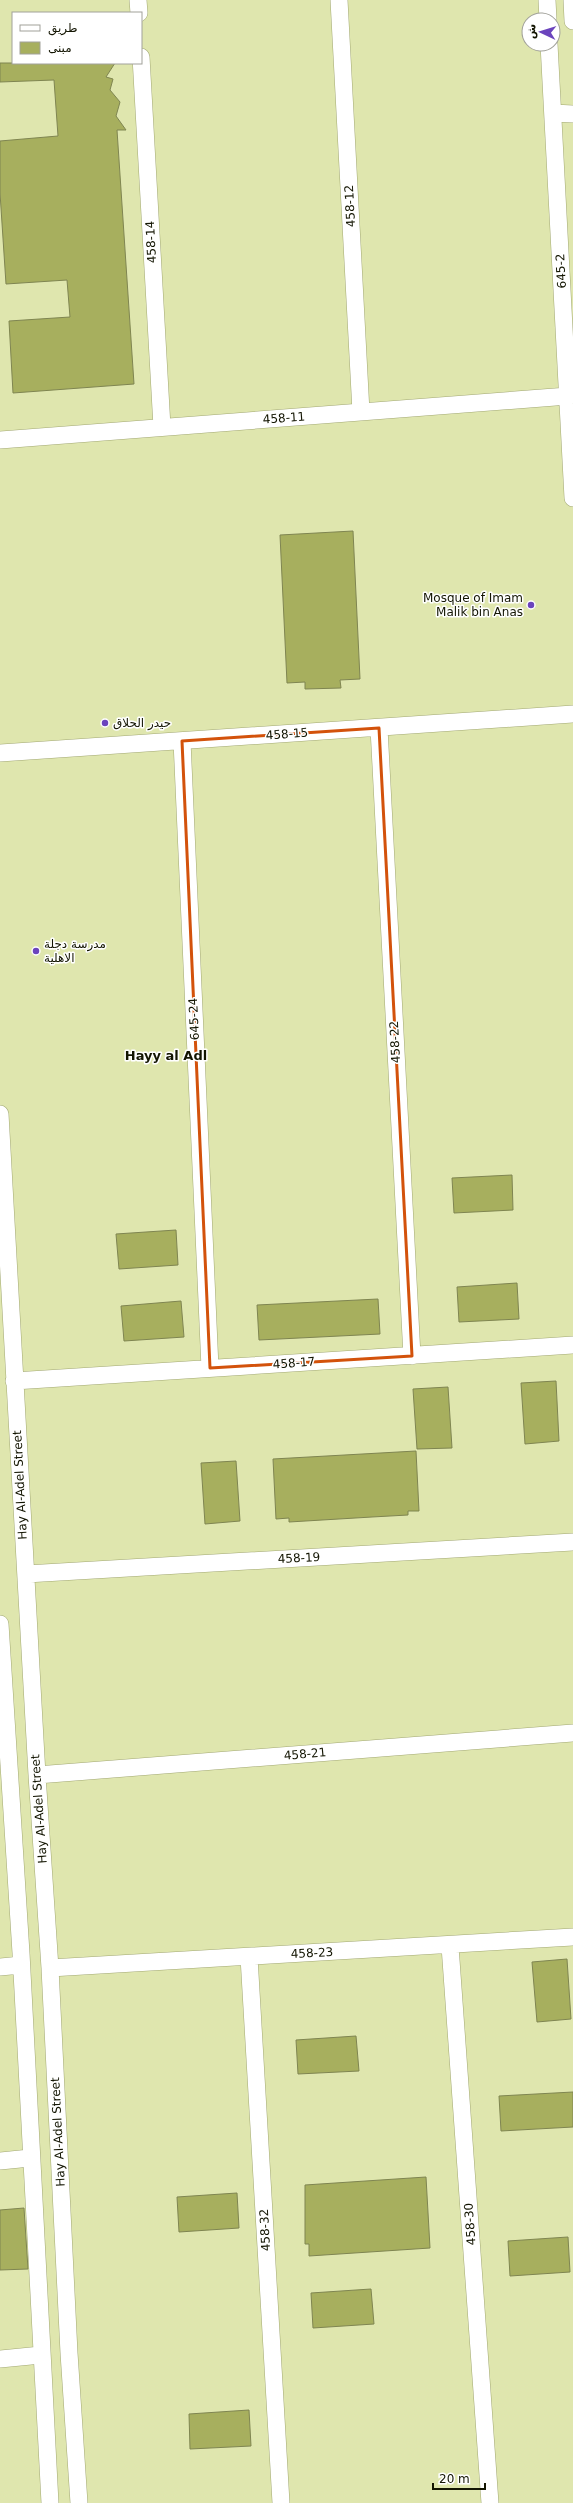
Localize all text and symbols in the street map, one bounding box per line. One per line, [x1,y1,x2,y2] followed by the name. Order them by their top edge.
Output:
[12,12,142,64] legend
[521,12,561,52] north arrow
[48,21,78,36] text: طريق
[525,23,539,39] text: ش
[48,41,72,55] text: مبنى
[342,184,358,228] street label: 458-12
[143,220,159,264] street label: 458-14
[553,253,569,289] street label: 645-2
[262,410,306,426] street label: 458-11
[423,591,523,619] place label: Mosque of Imam Malik bin Anas
[526,600,536,610] marker: Mosque of Imam Malik bin Anas
[113,716,171,731] place label: حيدر الحلاق
[100,718,110,728] marker: حيدر الحلاق
[265,726,309,742] street label: 458-15
[44,937,106,965] place label: مدرسة دجلة الاهلية
[31,946,41,956] marker: مدرسة دجلة الاهلية
[186,997,202,1041] street label: 645-24
[387,1020,403,1064] street label: 458-22
[125,1048,207,1063] district label: Hayy al Adl
[272,1355,316,1371] street label: 458-17
[10,1430,30,1540] street label: Hay Al-Adel Street
[277,1550,321,1566] street label: 458-19
[283,1745,327,1763] street label: 458-21
[28,1754,50,1864] street label: Hay Al-Adel Street
[290,1945,334,1961] street label: 458-23
[48,2077,68,2187] street label: Hay Al-Adel Street
[462,2202,478,2246] street label: 458-30
[257,2208,273,2252] street label: 458-32
[433,2465,485,2491] scale bar
[439,2472,470,2486] text: 20 m

